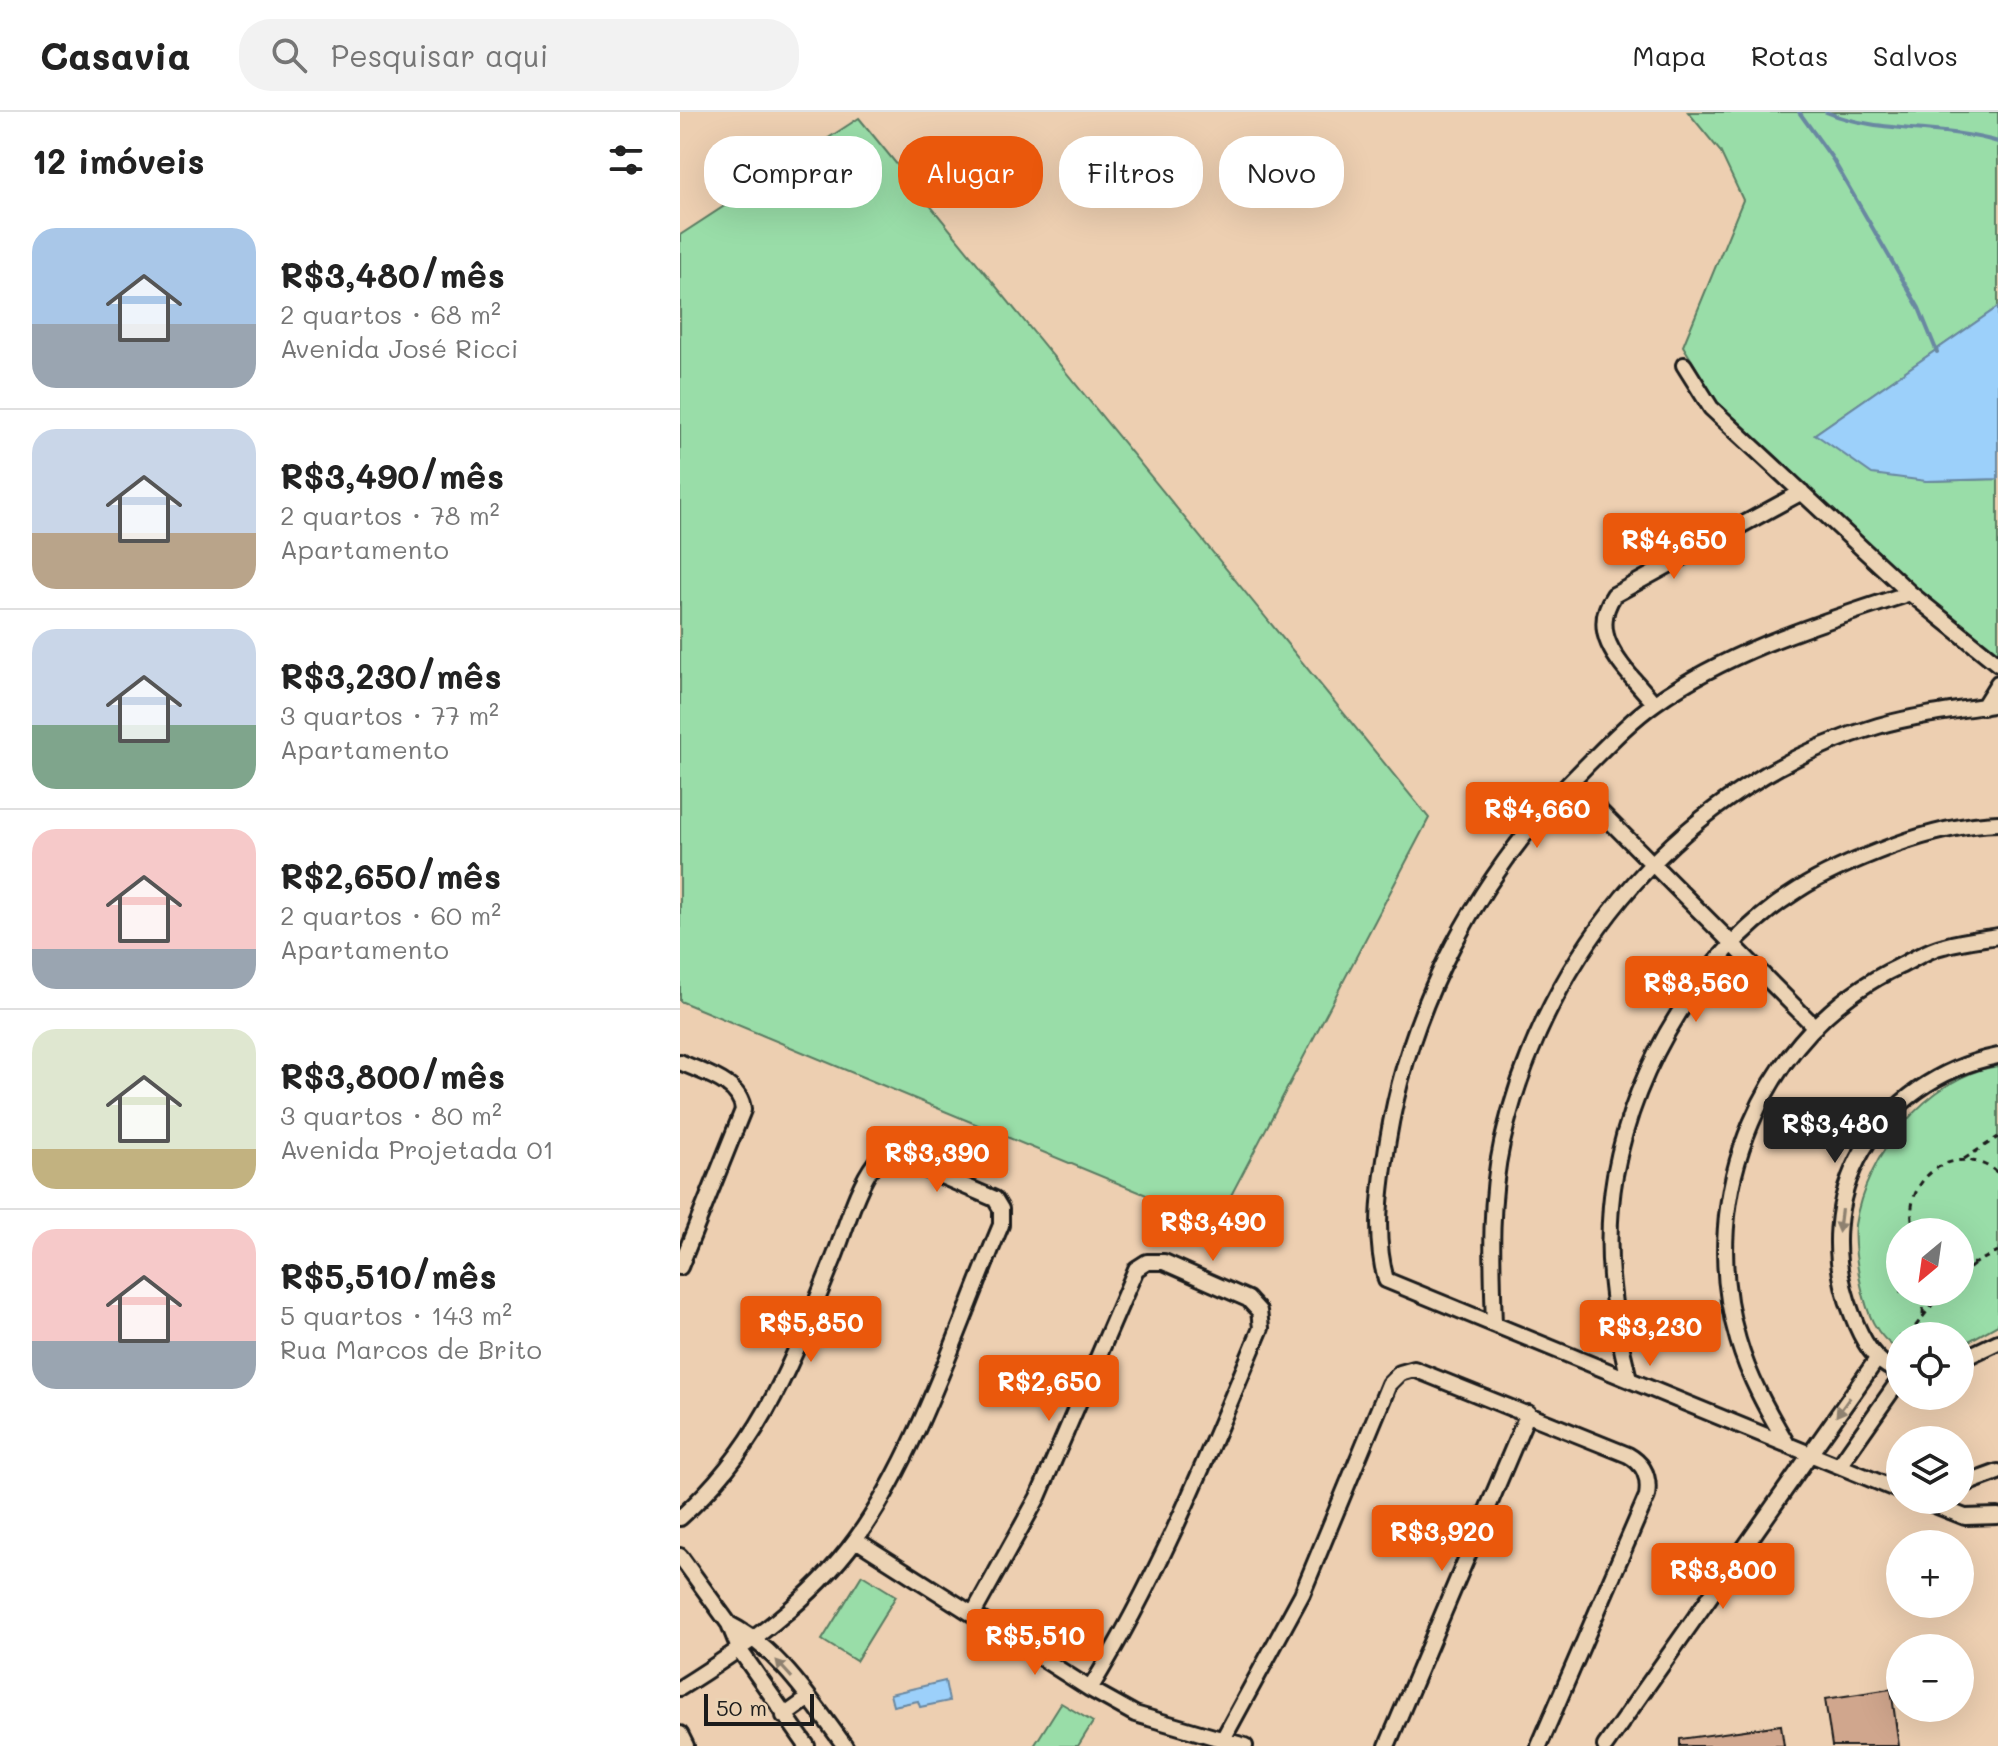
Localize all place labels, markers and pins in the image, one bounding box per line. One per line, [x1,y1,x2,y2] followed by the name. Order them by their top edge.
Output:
[1600,513,1748,581] pin: R$4,650
[1463,782,1611,850] pin: R$4,660
[1622,956,1770,1024] pin: R$8,560
[1761,1097,1909,1165] pin: R$3,480
[863,1126,1011,1194] pin: R$3,390
[1139,1195,1287,1263] pin: R$3,490
[737,1296,885,1364] pin: R$5,850
[1576,1300,1724,1368] pin: R$3,230
[975,1355,1123,1423] pin: R$2,650
[1368,1505,1516,1573] pin: R$3,920
[1649,1543,1797,1611] pin: R$3,800
[961,1609,1109,1677] pin: R$5,510

